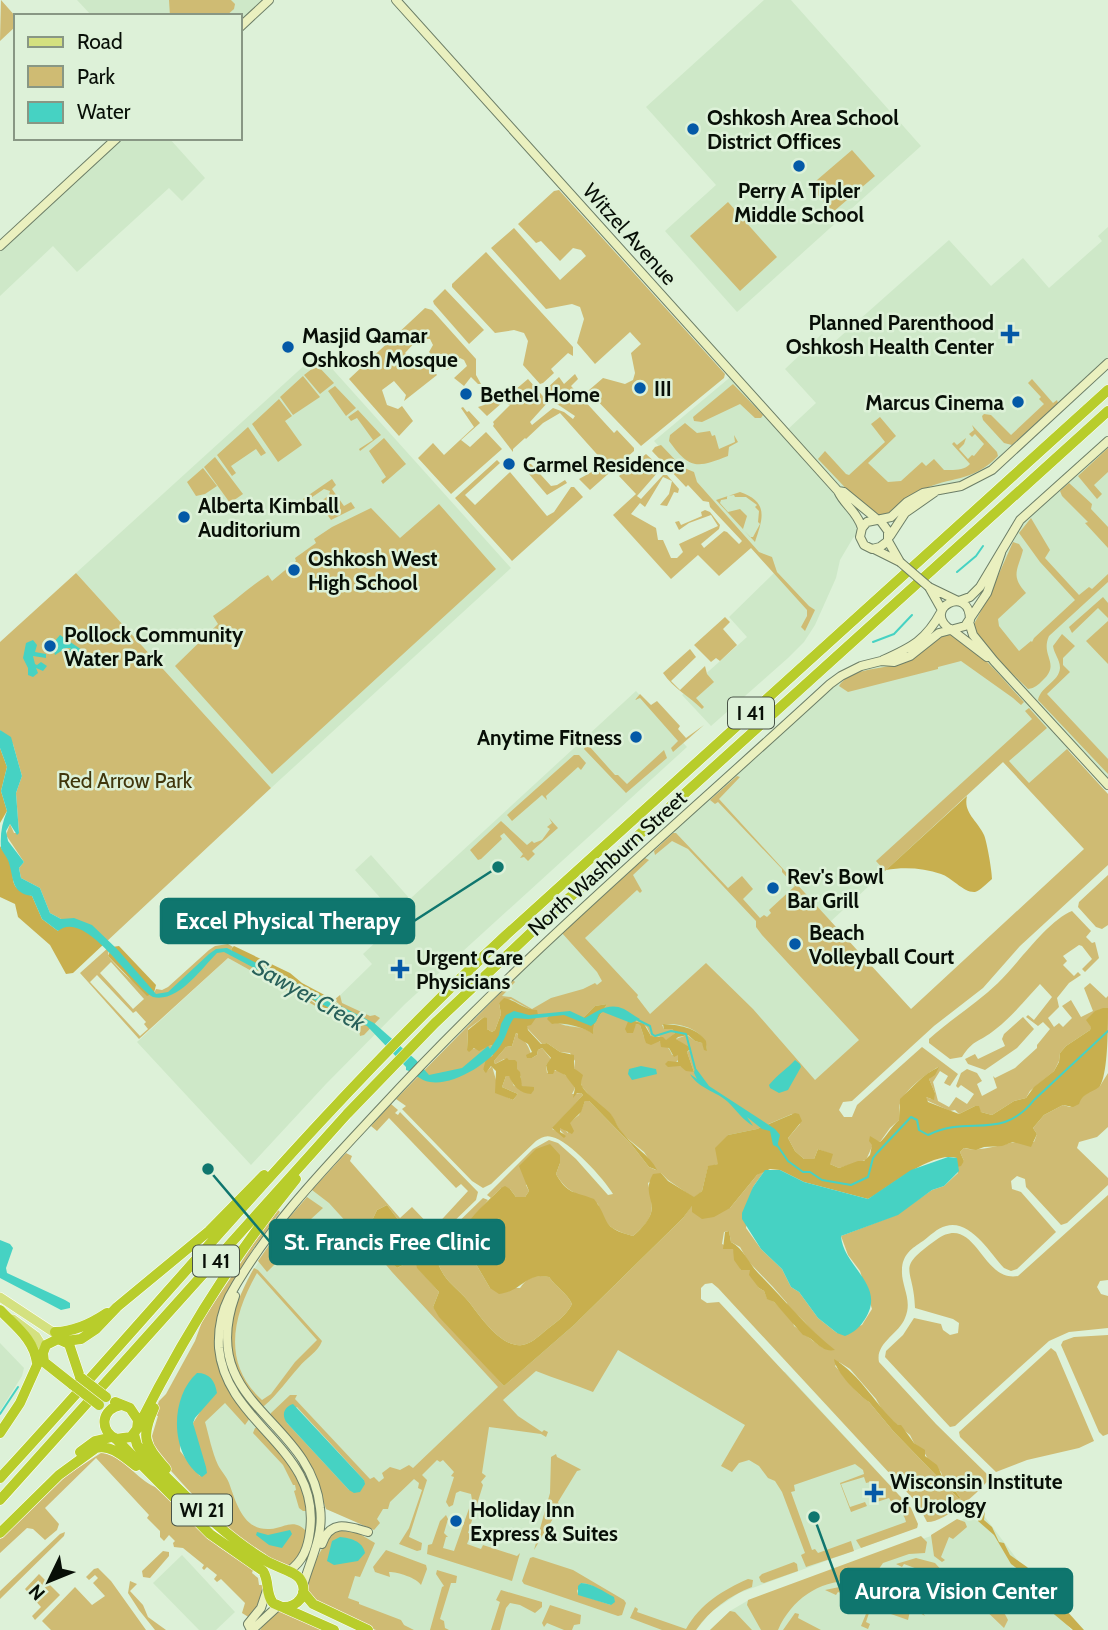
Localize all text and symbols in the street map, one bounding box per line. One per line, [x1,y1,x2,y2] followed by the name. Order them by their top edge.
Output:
[14,14,242,140] legend
[77,29,123,54] text: Road
[77,64,115,89] text: Park
[77,99,131,124] text: Water
[707,105,899,154] place label: Oshkosh Area School District Offices
[685,121,701,137] marker: Oshkosh Area School District Offices
[791,158,807,174] marker: Perry A Tipler Middle School
[578,178,682,290] street label: Witzel Avenue
[734,178,864,227] place label: Perry A Tipler Middle School
[786,310,994,359] place label: Planned Parenthood Oshkosh Health Center
[302,323,458,372] place label: Masjid Qamar Oshkosh Mosque
[1000,324,1020,344] marker: Planned Parenthood Oshkosh Health Center
[280,339,296,355] marker: Masjid Qamar Oshkosh Mosque
[654,376,672,401] place label: III
[632,380,648,396] marker: III
[480,382,600,407] place label: Bethel Home
[458,386,474,402] marker: Bethel Home
[865,390,1005,415] place label: Marcus Cinema
[1010,394,1026,410] marker: Marcus Cinema
[523,452,685,477] place label: Carmel Residence
[501,456,517,472] marker: Carmel Residence
[198,493,340,542] place label: Alberta Kimball Auditorium
[176,509,192,525] marker: Alberta Kimball Auditorium
[308,546,438,595] place label: Oshkosh West High School
[286,562,302,578] marker: Oshkosh West High School
[64,622,244,671] place label: Pollock Community Water Park
[42,638,58,654] marker: Pollock Community Water Park
[728,698,774,728] road number: I 41
[477,725,622,750] place label: Anytime Fitness
[628,729,644,745] marker: Anytime Fitness
[58,768,193,793] park label: Red Arrow Park
[523,785,691,941] street label: North Washburn Street
[787,864,884,913] place label: Rev's Bowl Bar Grill
[765,880,781,896] marker: Rev's Bowl Bar Grill
[161,899,414,943] callout: Excel Physical Therapy
[175,907,401,935] text: Excel Physical Therapy
[809,920,954,969] place label: Beach Volleyball Court
[787,936,803,952] marker: Beach Volleyball Court
[416,945,523,994] place label: Urgent Care Physicians
[248,953,371,1038] water label: Sawyer Creek
[390,959,410,979] marker: Urgent Care Physicians
[270,1220,504,1264] callout: St. Francis Free Clinic
[284,1228,490,1256] text: St. Francis Free Clinic
[193,1246,239,1276] road number: I 41
[890,1469,1063,1518] place label: Wisconsin Institute of Urology
[864,1483,884,1503] marker: Wisconsin Institute of Urology
[172,1494,232,1526] road number: WI 21
[470,1497,618,1546] place label: Holiday Inn Express & Suites
[448,1513,464,1529] marker: Holiday Inn Express & Suites
[14,1546,84,1616] north arrow
[841,1569,1072,1613] callout: Aurora Vision Center
[855,1577,1058,1605] text: Aurora Vision Center
[24,1579,50,1605] text: N

